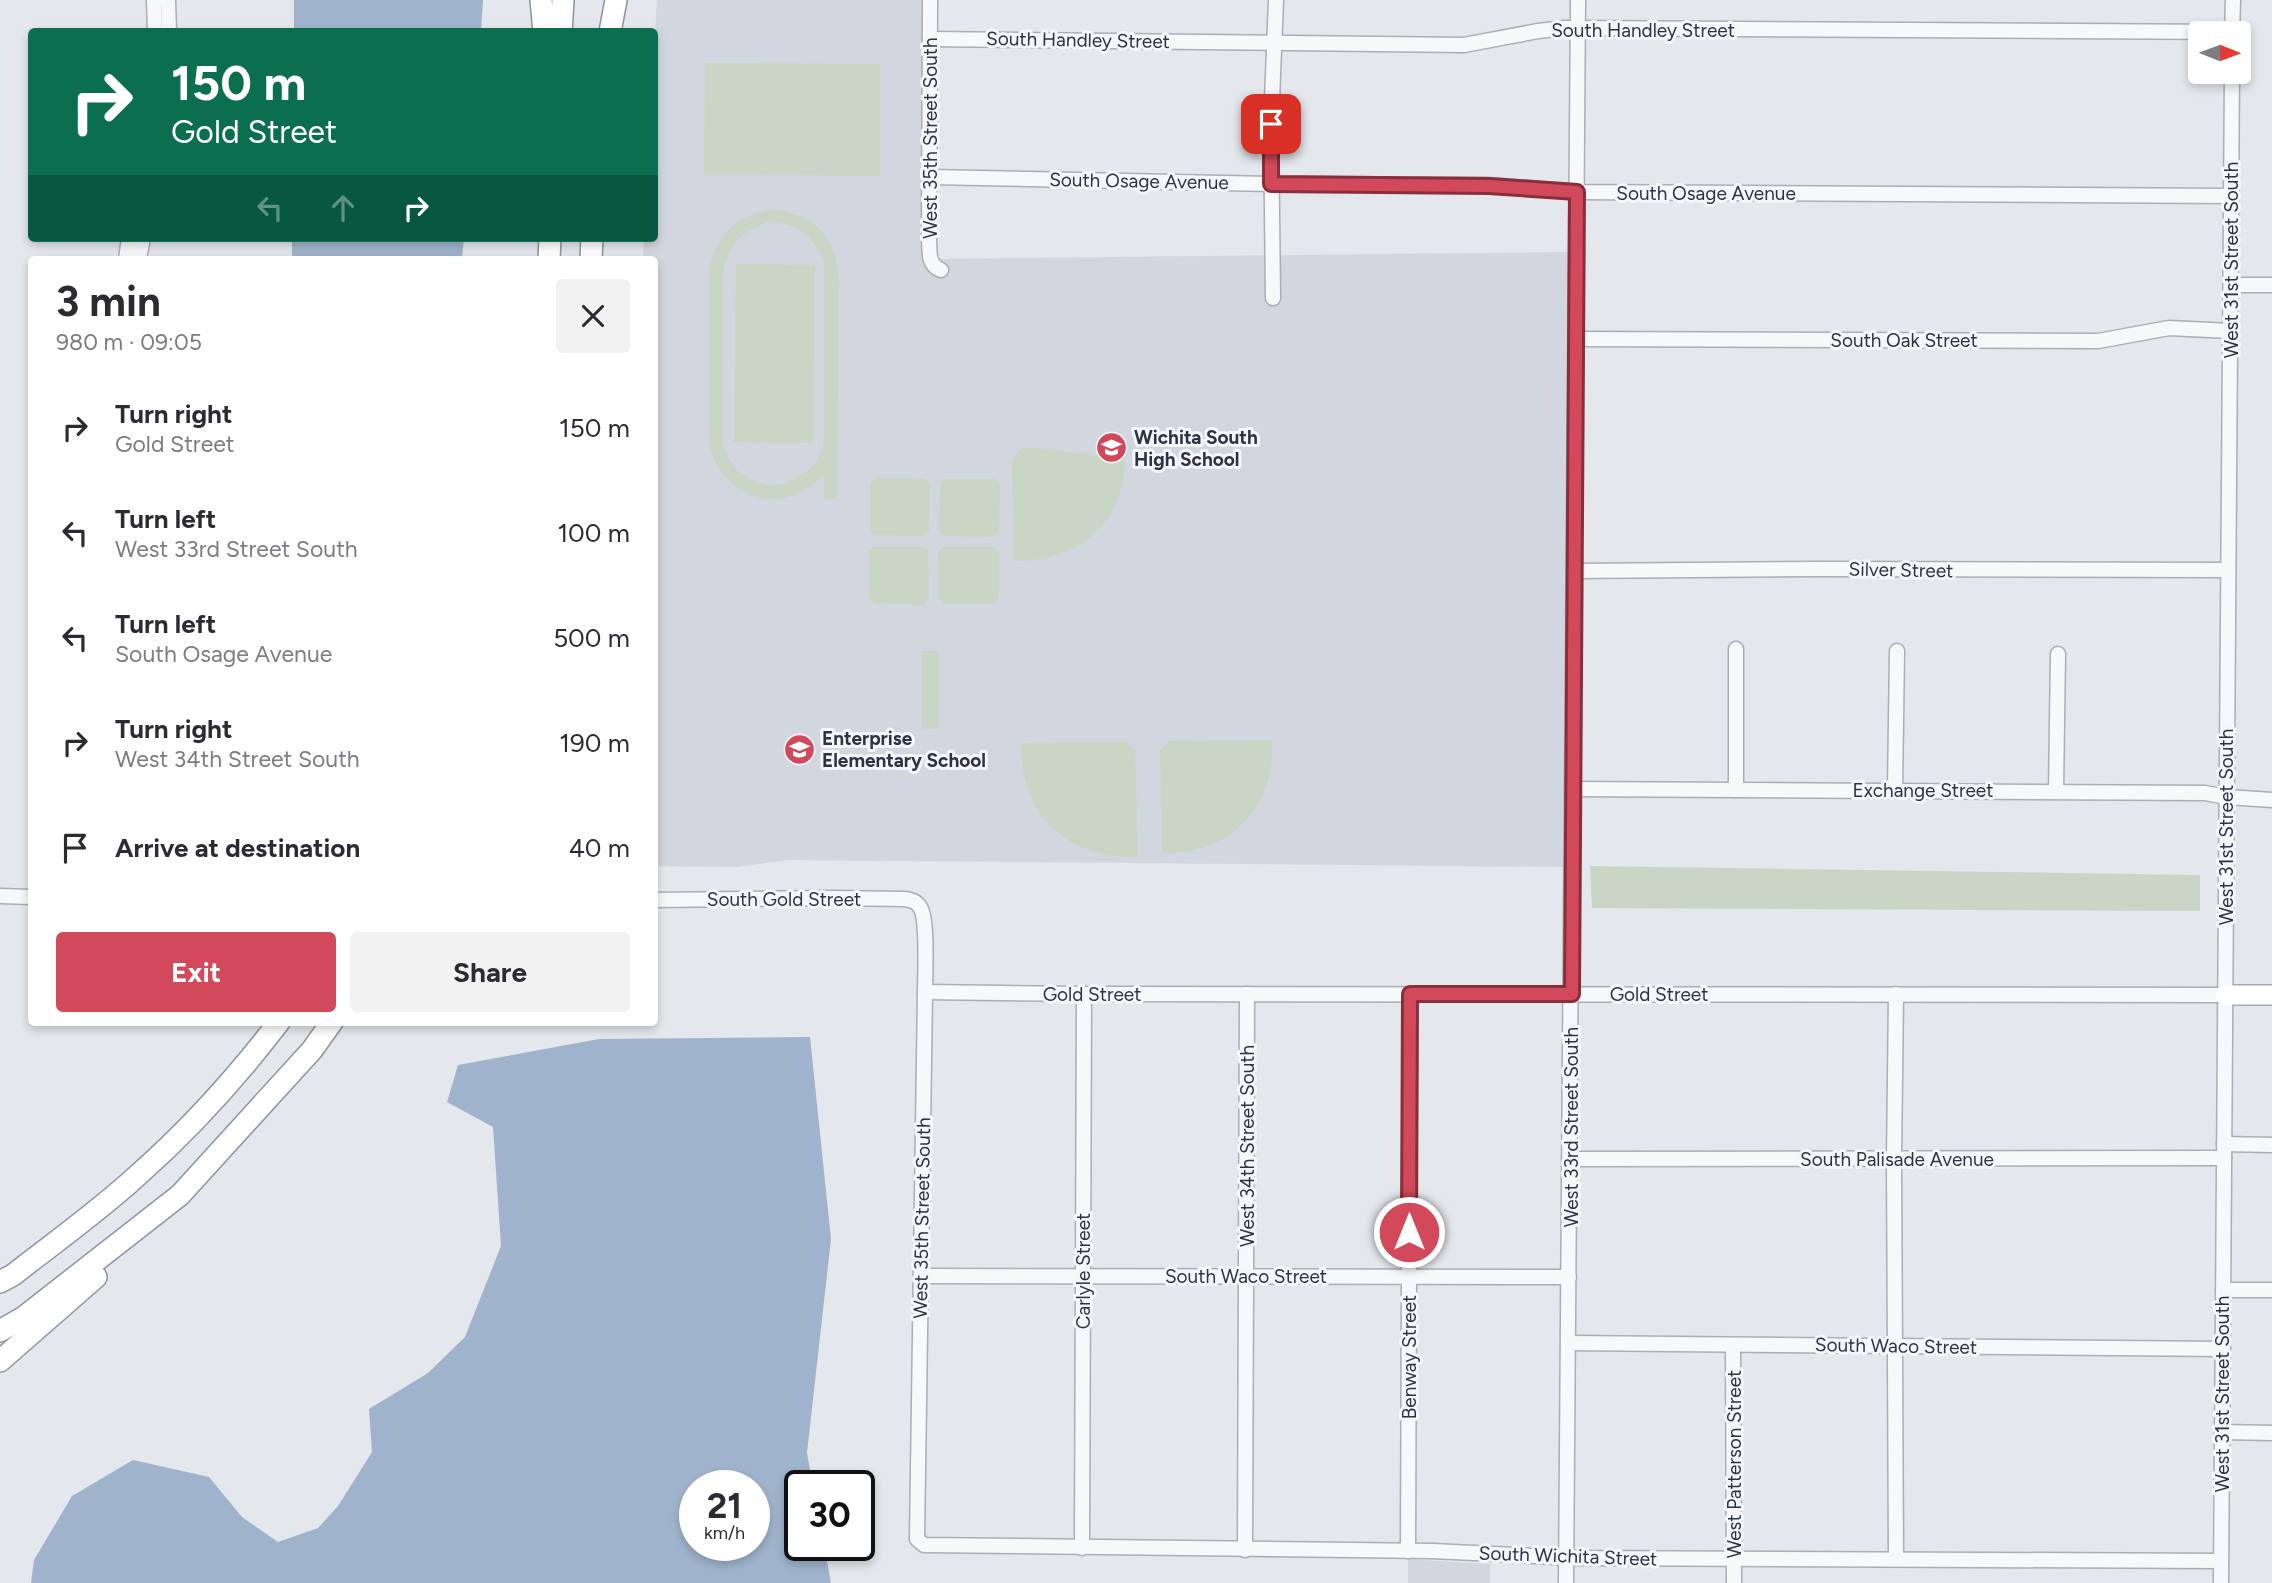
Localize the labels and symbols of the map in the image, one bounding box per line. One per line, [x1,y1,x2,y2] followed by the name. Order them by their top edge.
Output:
[1551,19,1735,42] street label: South Handley Street
[2188,21,2250,84] north arrow
[986,27,1170,53] street label: South Handley Street
[919,37,942,239] street label: West 35th Street South
[1241,94,1301,154] pin
[2220,162,2243,358] street label: West 31st Street South
[1049,168,1229,194] street label: South Osage Avenue
[1616,182,1796,205] street label: South Osage Avenue
[1830,329,1978,352] street label: South Oak Street
[1134,426,1258,471] place label: Wichita South High School
[1094,431,1128,465] school or university icon: Wichita South High School
[1849,558,1953,582] street label: Silver Street
[822,727,986,772] place label: Enterprise Elementary School
[2215,729,2238,925] street label: West 31st Street South
[782,732,816,766] school or university icon: Enterprise Elementary School
[1853,779,1993,802] street label: Exchange Street
[707,888,861,911] street label: South Gold Street
[1043,983,1141,1006] street label: Gold Street
[1610,983,1708,1006] street label: Gold Street
[1560,1027,1583,1227] street label: West 33rd Street South
[1236,1045,1259,1247] street label: West 34th Street South
[909,1117,935,1319] street label: West 35th Street South
[1800,1148,1994,1171] street label: South Palisade Avenue
[1372,1195,1446,1269] position arrow
[1072,1213,1095,1329] street label: Carlyle Street
[1165,1265,1327,1288] street label: South Waco Street
[1398,1295,1421,1419] street label: Benway Street
[2211,1296,2234,1492] street label: West 31st Street South
[1815,1333,1977,1359] street label: South Waco Street
[1723,1370,1746,1558] street label: West Patterson Street
[784,1470,875,1561] speed limit sign: 30
[1478,1541,1658,1571] street label: South Wichita Street

